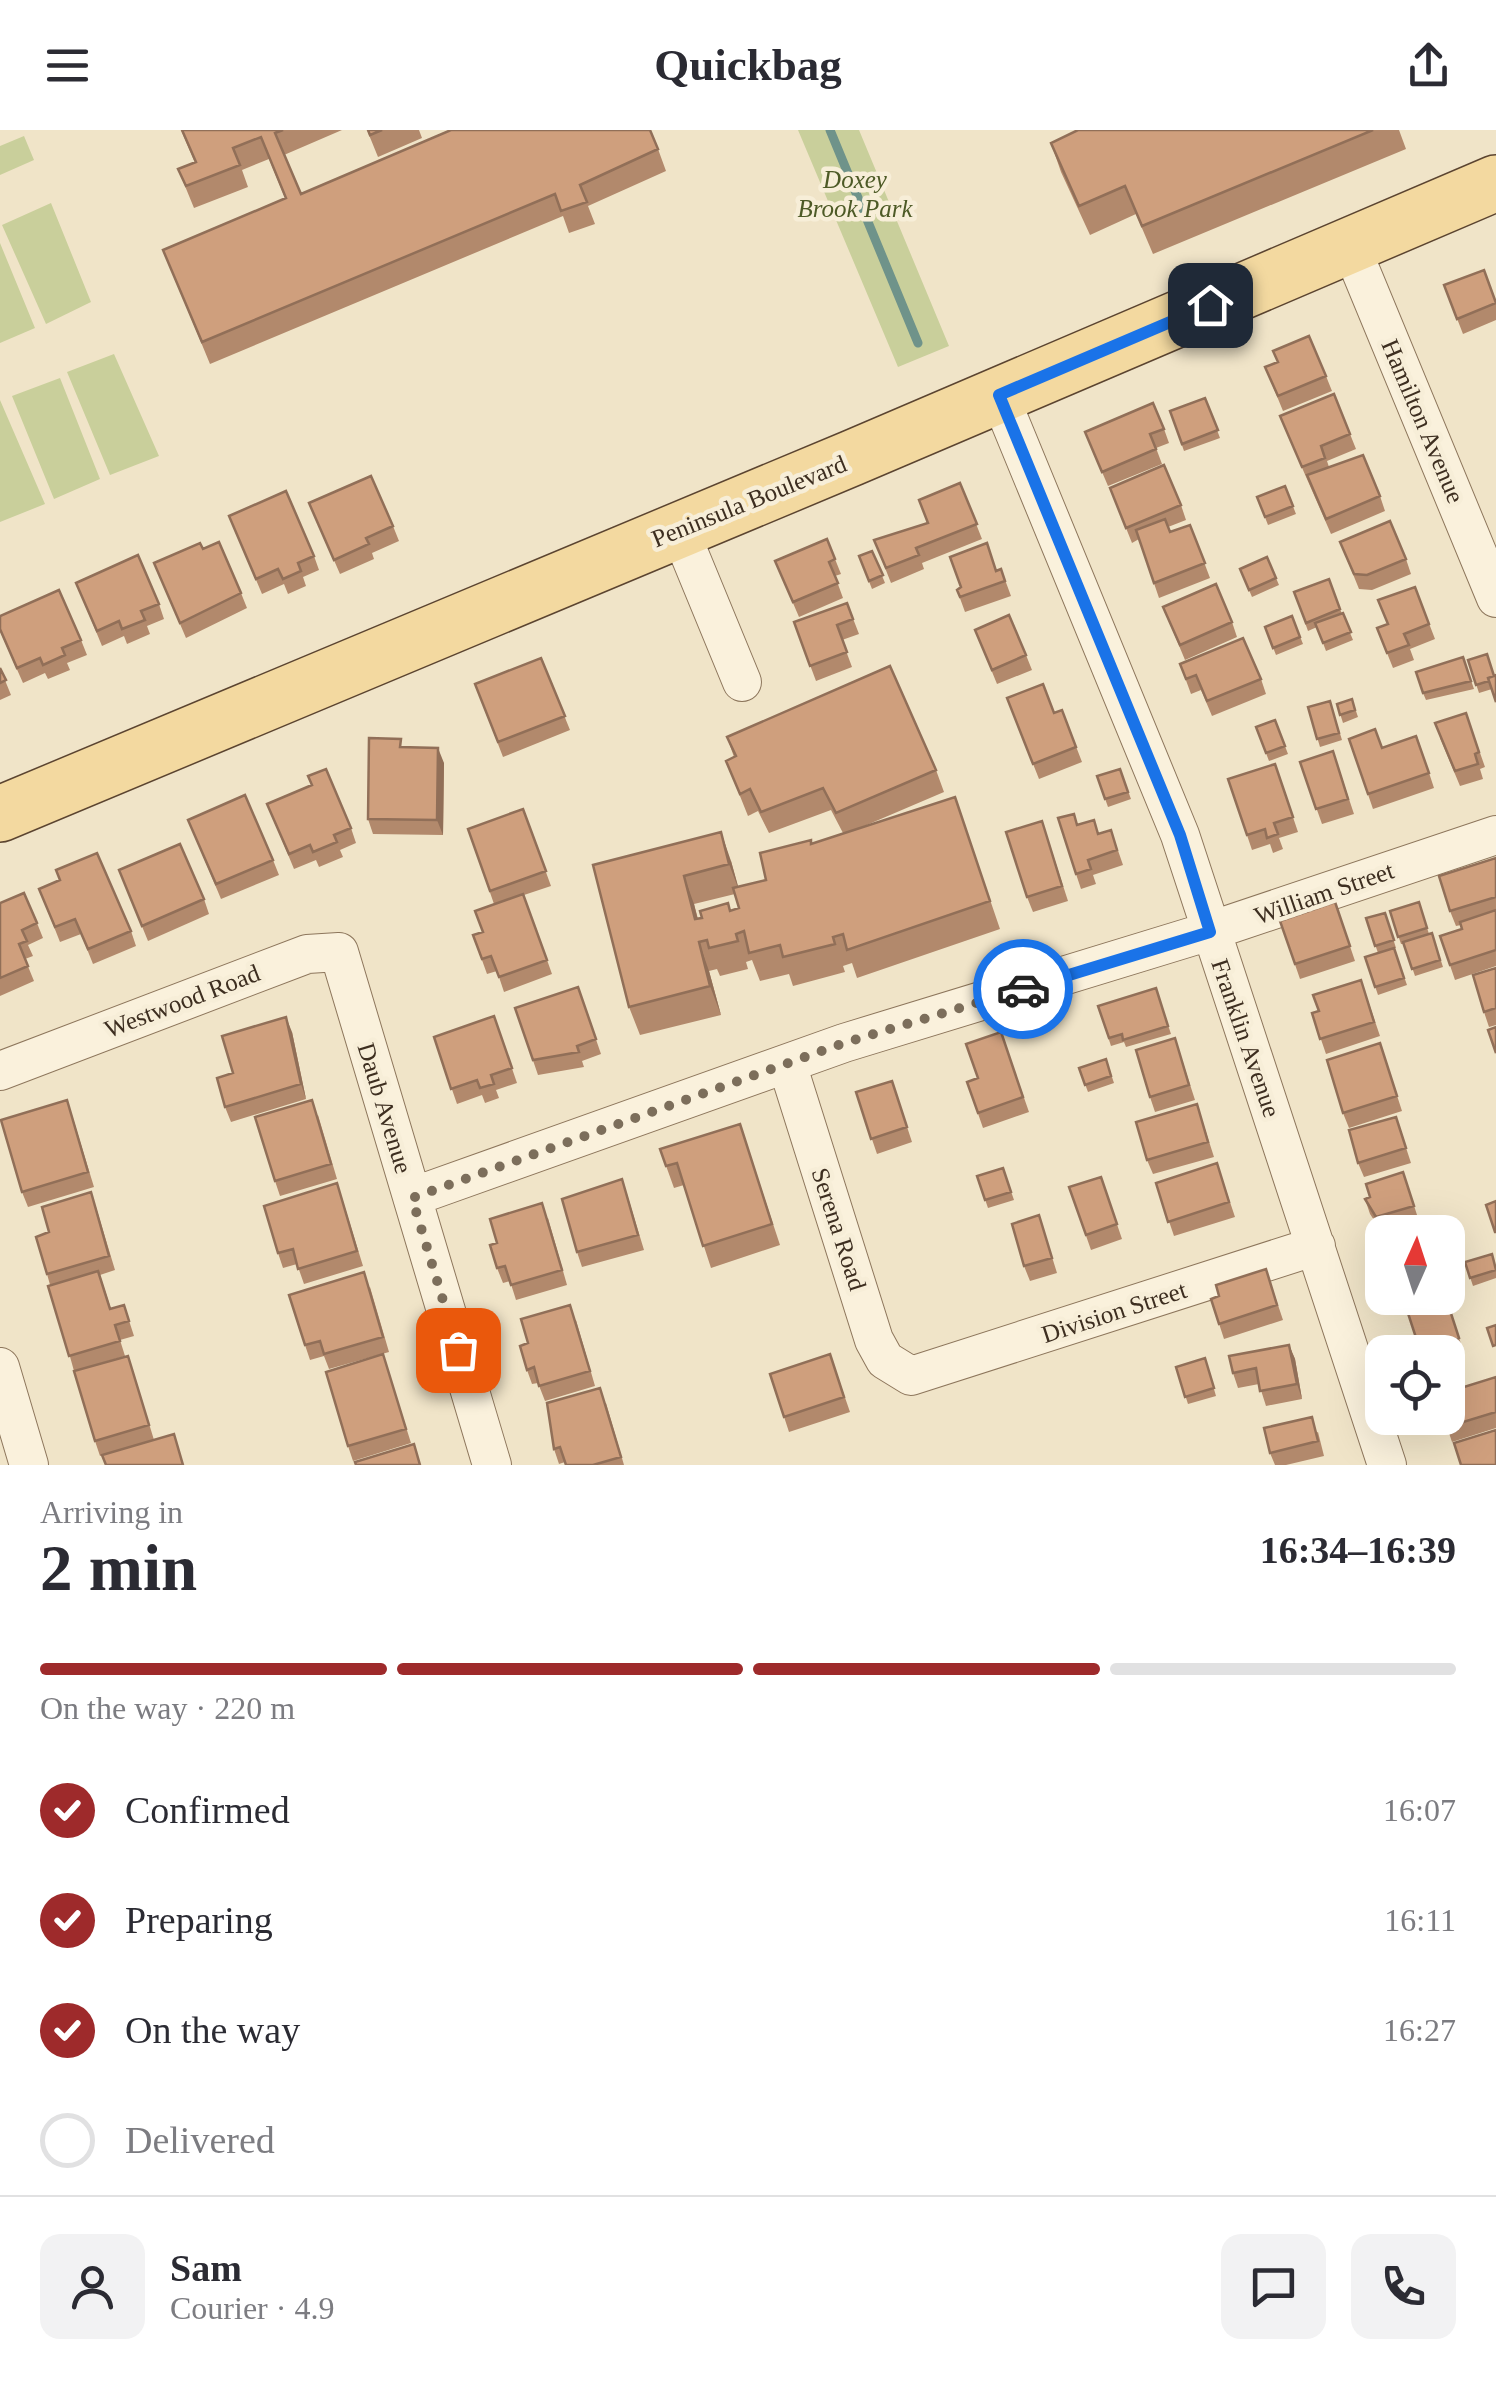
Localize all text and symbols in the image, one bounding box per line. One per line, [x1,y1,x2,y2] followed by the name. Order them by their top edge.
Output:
[40,38,95,93] icon: menu
[1401,38,1456,93] icon: share
[654,40,842,90] text: Quickbag
[797,166,913,222] park label: Doxey Brook Park
[1168,263,1253,348] pin
[1183,278,1238,333] icon: home
[1376,335,1470,507] street label: Hamilton Avenue
[648,449,851,552] street label: Peninsula Boulevard
[1251,857,1397,929] street label: William Street
[973,939,1073,1039] courier
[1206,955,1286,1121] street label: Franklin Avenue
[101,959,264,1043] street label: Westwood Road
[996,962,1051,1017] icon: car
[352,1040,418,1176] street label: Daub Avenue
[807,1164,872,1294] street label: Serena Road
[1365,1215,1465,1315] north arrow
[1365,1215,1465,1435] map controls
[1038,1276,1190,1348] street label: Division Street
[416,1308,501,1393] pin
[431,1323,486,1378] icon: bag
[1365,1335,1465,1435] button: locate
[40,1494,183,1530] text: Arriving in
[1260,1529,1456,1571] text: 16:34–16:39
[40,1532,197,1604] text: 2 min
[40,1690,295,1726] text: On the way · 220 m
[40,1783,95,1838] icon: check
[125,1789,290,1831] text: Confirmed
[1383,1792,1456,1828] text: 16:07
[40,1893,95,1948] icon: check
[125,1899,273,1941] text: Preparing
[1384,1902,1456,1938] text: 16:11
[40,2003,95,2058] icon: check
[125,2009,300,2051] text: On the way
[1383,2012,1456,2048] text: 16:27
[125,2119,275,2161] text: Delivered
[40,2234,145,2339] button: person
[1221,2234,1326,2339] button: chat
[1351,2234,1456,2339] button: phone
[170,2247,242,2289] text: Sam
[170,2290,334,2326] text: Courier · 4.9

